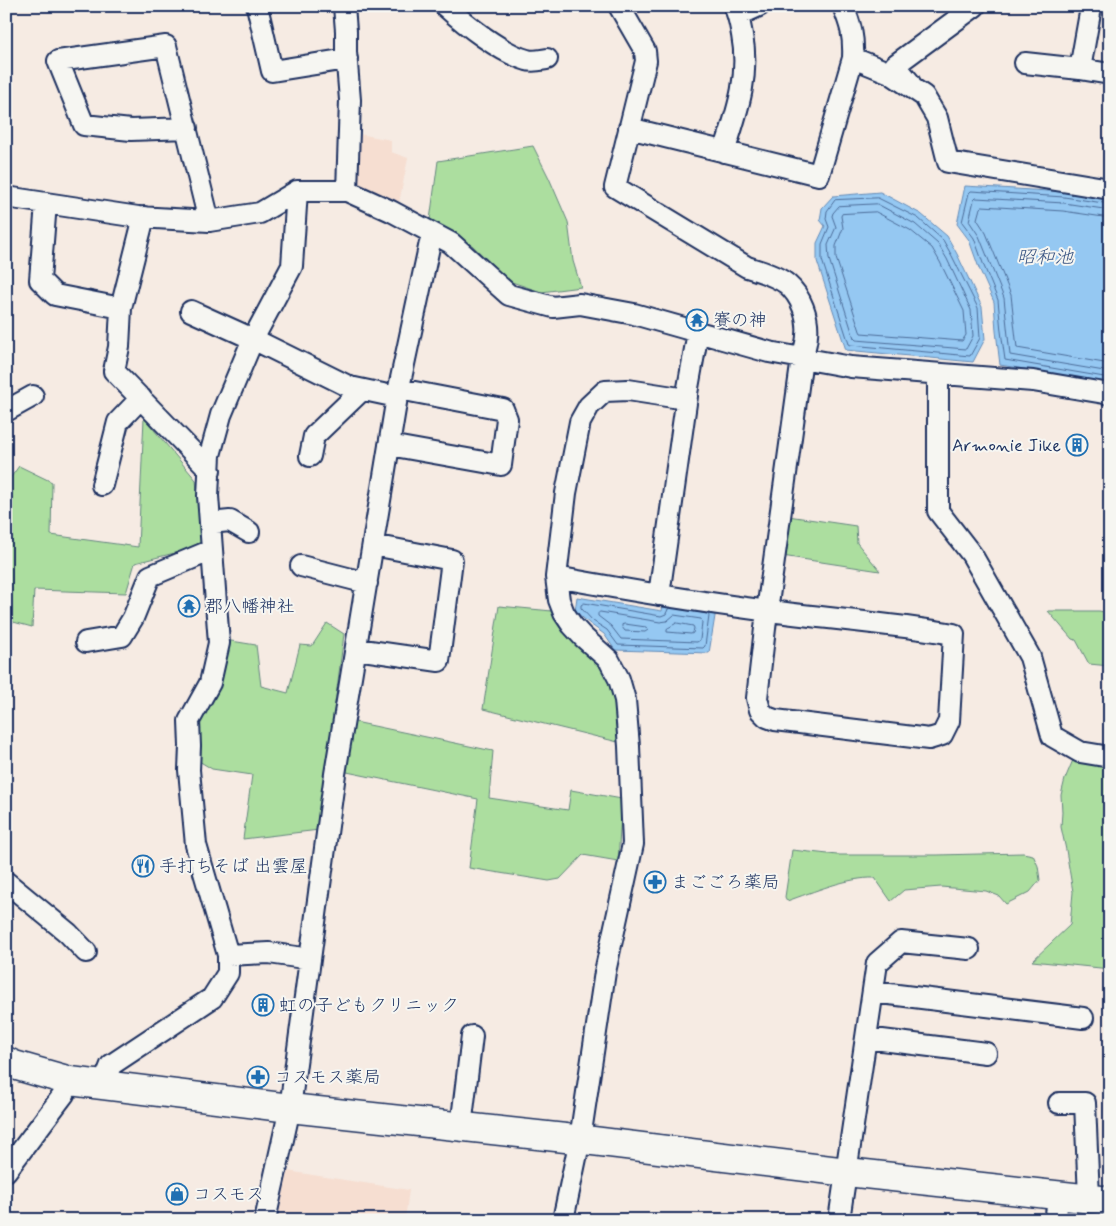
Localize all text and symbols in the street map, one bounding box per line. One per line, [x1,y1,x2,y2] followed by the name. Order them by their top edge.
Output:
[1016,245,1074,270] water label: 昭和池
[685,308,709,332] temple icon: 賽の神
[713,309,767,333] place label: 賽の神
[1065,433,1089,457] building icon: Armonie Jike
[952,434,1061,458] place label: Armonie Jike
[177,594,201,618] temple icon: 郡八幡神社
[205,595,295,619] place label: 郡八幡神社
[131,854,155,878] restaurant icon: 手打ちそば 出雲屋
[159,855,308,879] place label: 手打ちそば 出雲屋
[643,870,667,894] pharmacy icon: まごごろ薬局
[671,871,780,895] place label: まごごろ薬局
[251,993,275,1017] building icon: 虹の子どもクリニック
[279,994,459,1018] place label: 虹の子どもクリニック
[246,1065,270,1089] pharmacy icon: コスモス薬局
[274,1066,381,1090] place label: コスモス薬局
[165,1182,189,1206] shop icon: コスモス
[193,1183,264,1207] place label: コスモス

